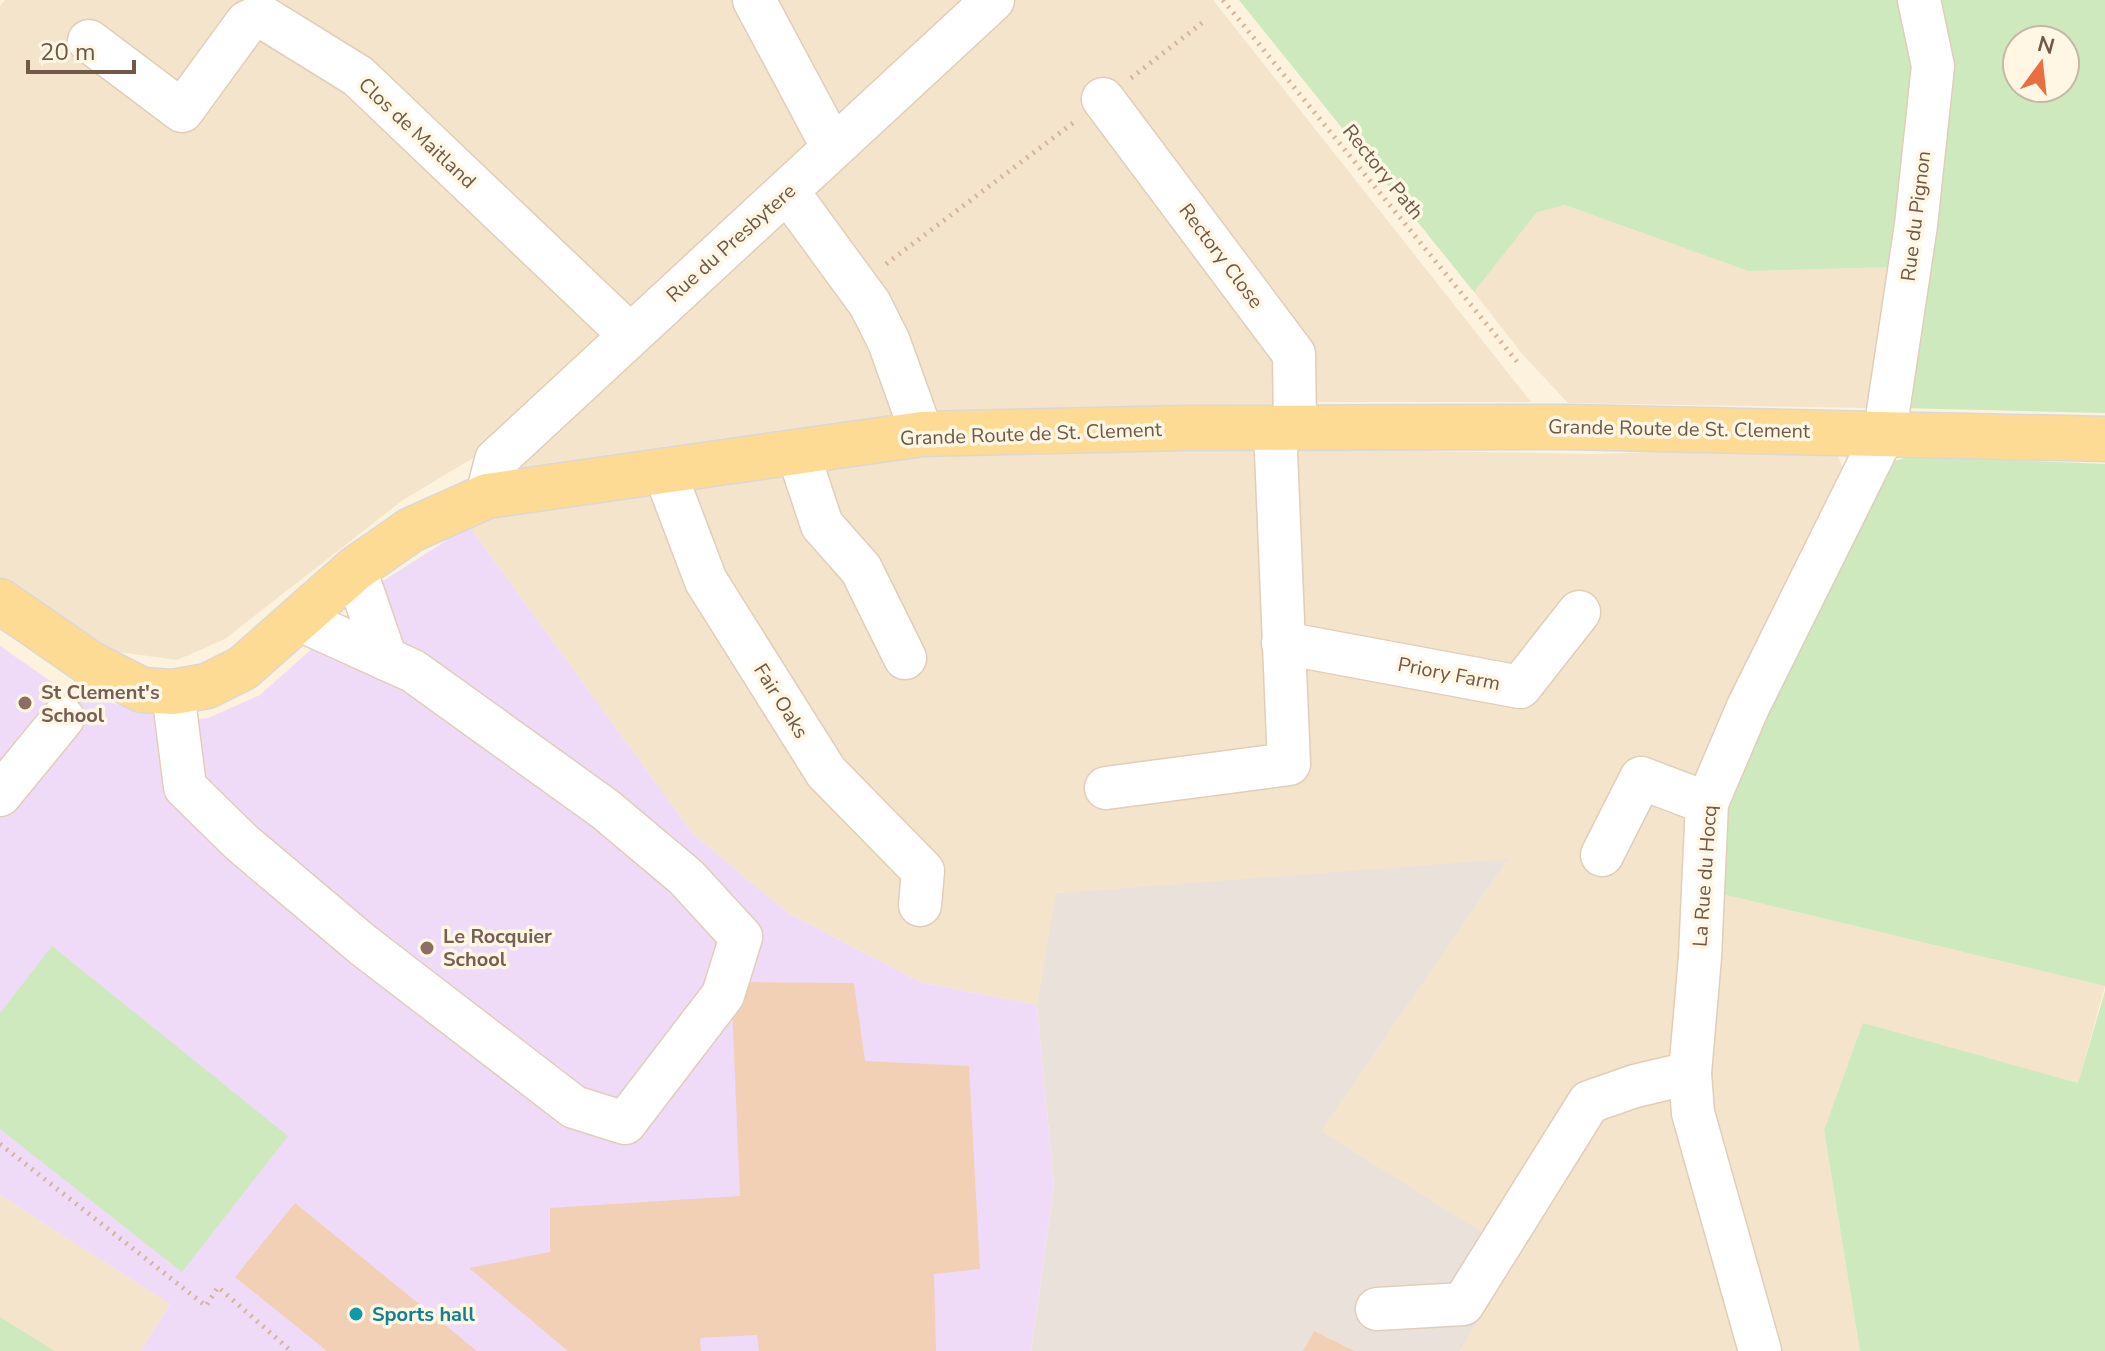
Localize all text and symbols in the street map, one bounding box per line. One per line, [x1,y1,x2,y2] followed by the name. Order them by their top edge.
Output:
[28,24,134,74] scale bar
[2001,24,2081,104] north arrow
[2034,29,2058,62] text: N
[40,36,96,68] text: 20 m
[352,71,482,195] street label: Clos de Maitland
[1336,119,1430,225] street label: Rectory Path
[1895,149,1937,283] street label: Rue du Pignon
[661,178,801,308] street label: Rue du Presbytere
[1173,198,1269,314] street label: Rectory Close
[1548,413,1811,445] street label: Grande Route de St. Clement
[900,416,1163,452] street label: Grande Route de St. Clement
[1395,651,1503,697] street label: Priory Farm
[747,658,815,744] street label: Fair Oaks
[41,679,160,729] place label: St Clement's School
[16,694,34,712] marker: St Clement's School
[1687,804,1723,948] street label: La Rue du Hocq
[443,923,552,973] place label: Le Rocquier School
[418,939,436,957] marker: Le Rocquier School
[372,1301,475,1328] place label: Sports hall
[347,1305,365,1323] marker: Sports hall

